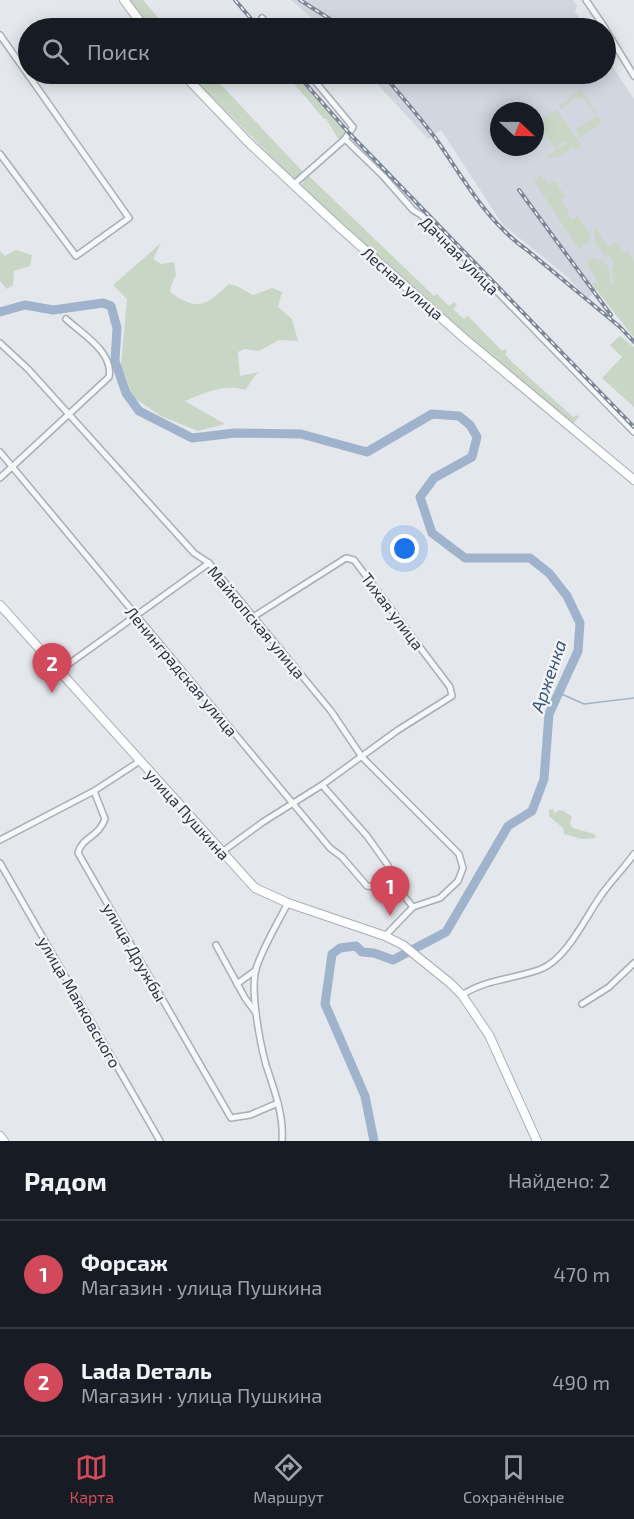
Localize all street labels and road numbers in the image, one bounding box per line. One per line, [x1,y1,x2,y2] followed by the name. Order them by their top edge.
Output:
[416,212,503,299] street label: Дачная улица
[358,242,448,324] street label: Лесная улица
[204,562,310,683] street label: Майкопская улица
[357,569,428,654] street label: Тихая улица
[121,602,242,741] street label: Ленинградская улица
[141,764,234,864] street label: улица Пушкина
[98,899,171,1005] street label: улица Дружбы
[34,933,125,1071] street label: улица Маяковского

